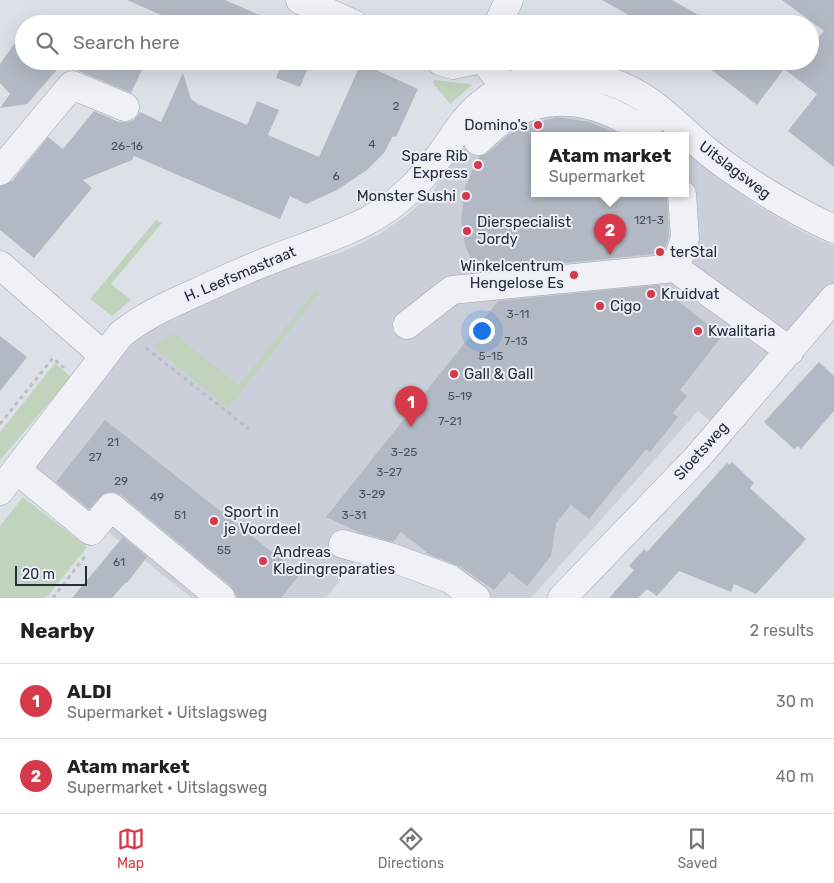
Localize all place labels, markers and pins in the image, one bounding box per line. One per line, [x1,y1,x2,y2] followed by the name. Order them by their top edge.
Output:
[464,116,528,134] place label: Domino's
[532,119,544,131] marker: Domino's
[401,147,468,182] place label: Spare Rib Express
[472,159,484,171] marker: Spare Rib Express
[357,187,456,205] place label: Monster Sushi
[460,190,472,202] marker: Monster Sushi
[477,213,571,248] place label: Dierspecialist Jordy
[594,214,626,255] pin: 2
[461,225,473,237] marker: Dierspecialist Jordy
[670,243,717,261] place label: terStal
[654,246,666,258] marker: terStal
[460,257,564,292] place label: Winkelcentrum Hengelose Es
[568,269,580,281] marker: Winkelcentrum Hengelose Es
[661,285,720,303] place label: Kruidvat
[645,288,657,300] marker: Kruidvat
[610,297,641,315] place label: Cigo
[594,300,606,312] marker: Cigo
[708,322,776,340] place label: Kwalitaria
[692,325,704,337] marker: Kwalitaria
[464,365,533,383] place label: Gall & Gall
[448,368,460,380] marker: Gall & Gall
[395,386,427,427] pin: 1
[223,503,301,538] place label: Sport in je Voordeel
[208,515,220,527] marker: Sport in je Voordeel
[273,543,396,578] place label: Andreas Kledingreparaties
[257,555,269,567] marker: Andreas Kledingreparaties

